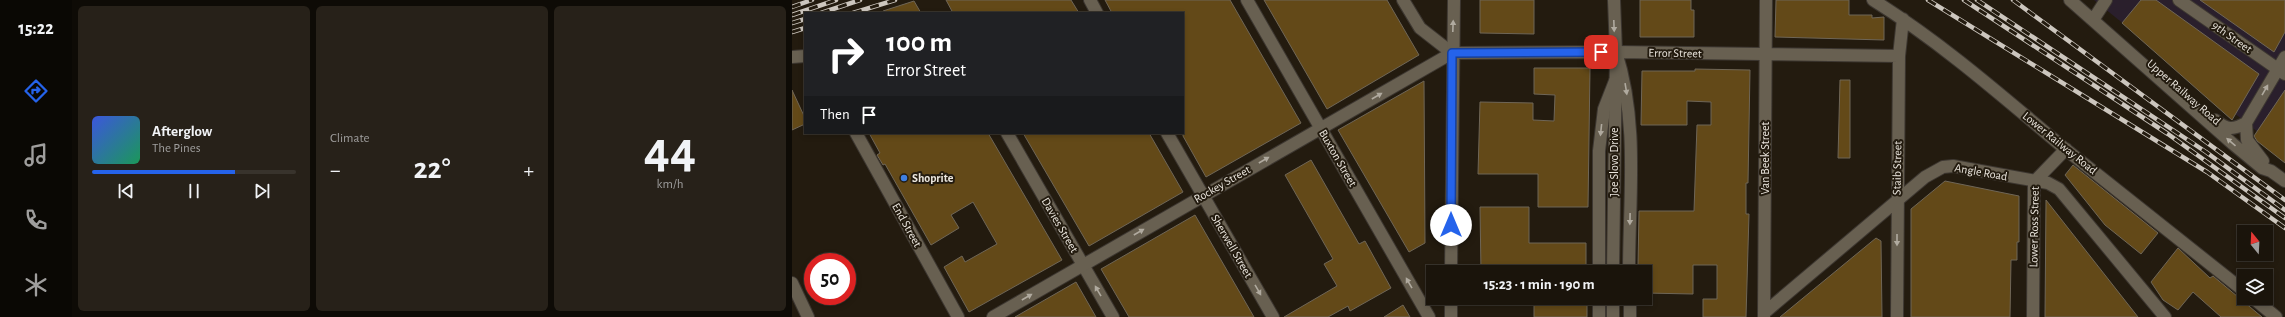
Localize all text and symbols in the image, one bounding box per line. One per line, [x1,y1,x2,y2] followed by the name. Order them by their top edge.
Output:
[2210,19,2254,55] street label: 9th Street
[18,20,54,38] text: 15:22
[1449,20,1456,32] one-way arrow
[1611,20,1618,32] one-way arrow
[820,28,872,80] icon: right
[886,29,952,57] text: 100 m
[1584,35,1618,69] pin
[1590,41,1612,63] icon: arrive
[1648,47,1702,59] street label: Error Street
[2144,57,2223,128] street label: Upper Railway Road
[886,62,966,80] text: Error Street
[22,77,50,105] icon: directions
[1623,83,1629,95] one-way arrow
[2262,84,2269,96] one-way arrow
[1371,92,1383,99] one-way arrow
[858,104,880,126] icon: arrive
[820,107,850,122] text: Then
[2020,109,2100,177] street label: Lower Railway Road
[1759,121,1771,194] street label: Van Beek Street
[152,124,212,139] text: Afterglow
[1598,124,1604,137] one-way arrow
[644,125,696,177] text: 44
[1317,127,1359,189] street label: Buxton Street
[1608,128,1620,196] street label: Joe Slovo Drive
[330,132,369,145] text: Climate
[2226,138,2236,147] one-way arrow
[22,141,50,169] icon: music
[1891,141,1903,195] street label: Staib Street
[152,142,201,155] text: The Pines
[413,154,451,184] text: 22°
[1258,157,1270,164] one-way arrow
[330,159,341,181] text: −
[523,159,534,181] text: +
[1954,161,2008,183] street label: Angle Road
[1192,163,1253,206] street label: Rockey Street
[912,172,954,184] place label: Shoprite
[899,173,909,183] marker: Shoprite
[657,178,683,191] text: km/h
[115,180,137,202] icon: previous
[183,180,205,202] icon: pause
[251,180,273,202] icon: next
[2027,186,2041,268] street label: Lower Ross Street
[1039,195,1081,255] street label: Davies Street
[890,201,924,249] street label: End Street
[1430,204,1472,246] position arrow
[22,206,50,234] icon: phone
[1209,212,1255,280] street label: Sherwell Street
[1627,213,1633,226] one-way arrow
[2237,225,2273,261] north arrow
[2237,225,2273,305] map controls
[1133,229,1145,236] one-way arrow
[1893,234,1900,246] one-way arrow
[804,253,856,305] speed limit sign: 50
[2237,269,2273,305] button: layers
[22,271,50,299] icon: climate
[1406,277,1413,289] one-way arrow
[1483,277,1595,292] text: 15:23 · 1 min · 190 m
[1254,284,1261,296] one-way arrow
[1095,285,1102,297] one-way arrow
[1021,294,1033,301] one-way arrow

